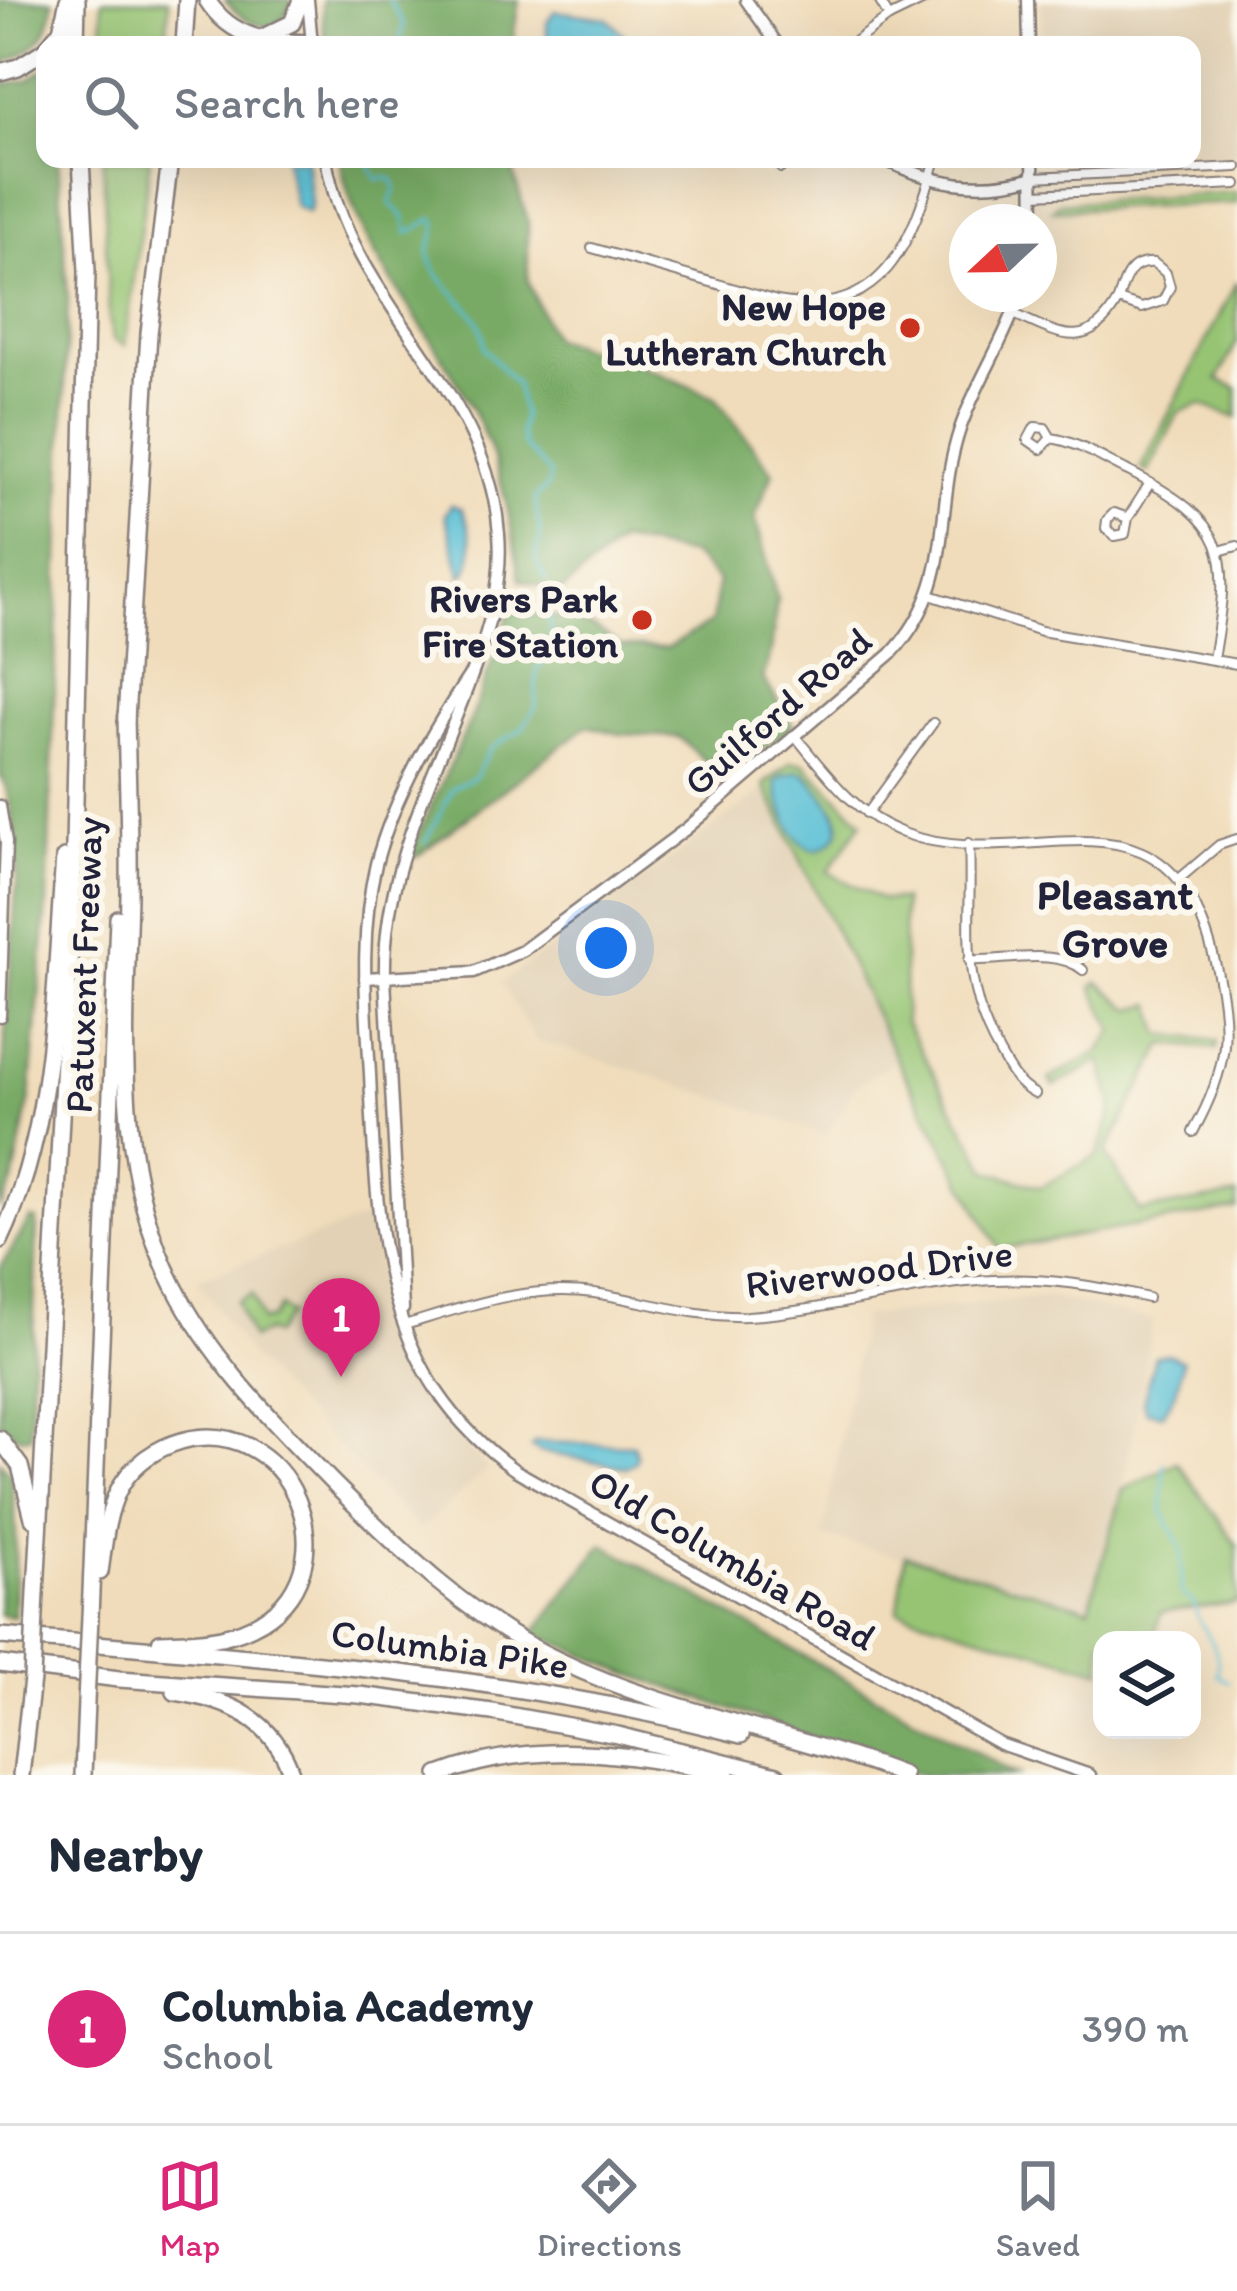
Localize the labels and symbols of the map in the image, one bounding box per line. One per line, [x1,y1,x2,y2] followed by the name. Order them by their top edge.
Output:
[949,204,1057,312] north arrow
[605,283,886,375] place label: New Hope Lutheran Church
[897,315,923,341] marker: New Hope Lutheran Church
[422,575,618,667] place label: Rivers Park Fire Station
[629,607,655,633] marker: Rivers Park Fire Station
[674,617,881,806] street label: Guilford Road
[55,816,112,1114] street label: Patuxent Freeway
[1037,869,1194,968] district label: Pleasant Grove
[576,918,636,978] your location
[743,1229,1015,1308] street label: Riverwood Drive
[302,1278,380,1377] pin: 1
[581,1458,885,1661] street label: Old Columbia Road
[328,1609,572,1688] street label: Columbia Pike

